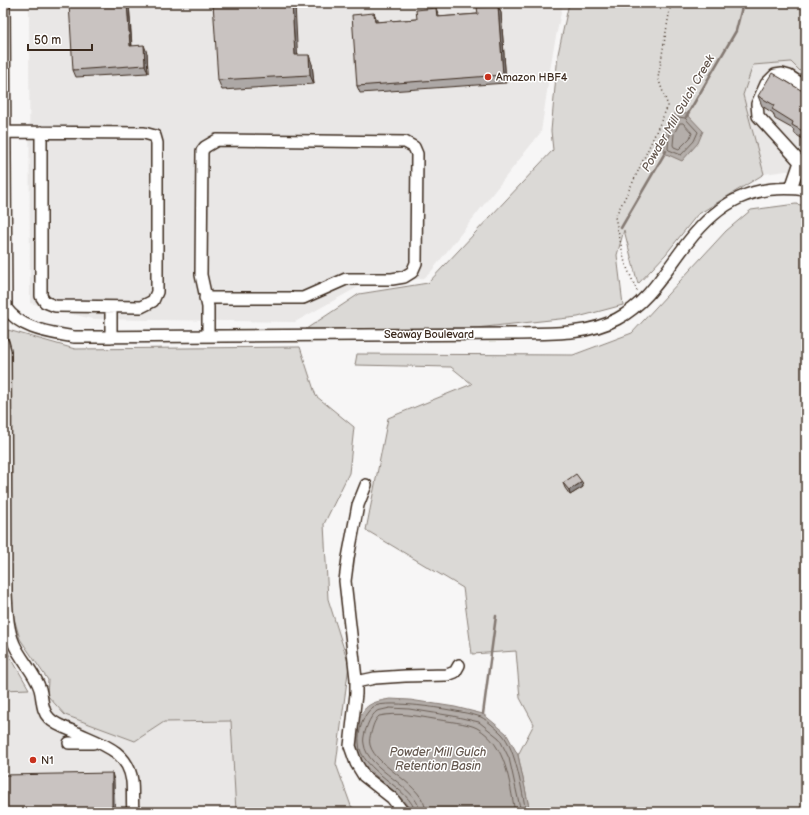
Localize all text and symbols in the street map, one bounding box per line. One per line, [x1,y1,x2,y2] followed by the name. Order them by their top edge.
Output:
[28,26,92,52] scale bar
[34,33,61,48] text: 50 m
[639,51,719,174] water label: Powder Mill Gulch Creek
[496,71,568,84] place label: Amazon HBF4
[483,72,493,82] marker: Amazon HBF4
[384,328,474,341] street label: Seaway Boulevard
[390,745,487,774] water label: Powder Mill Gulch Retention Basin
[41,754,54,767] place label: N1
[28,755,38,765] marker: N1

